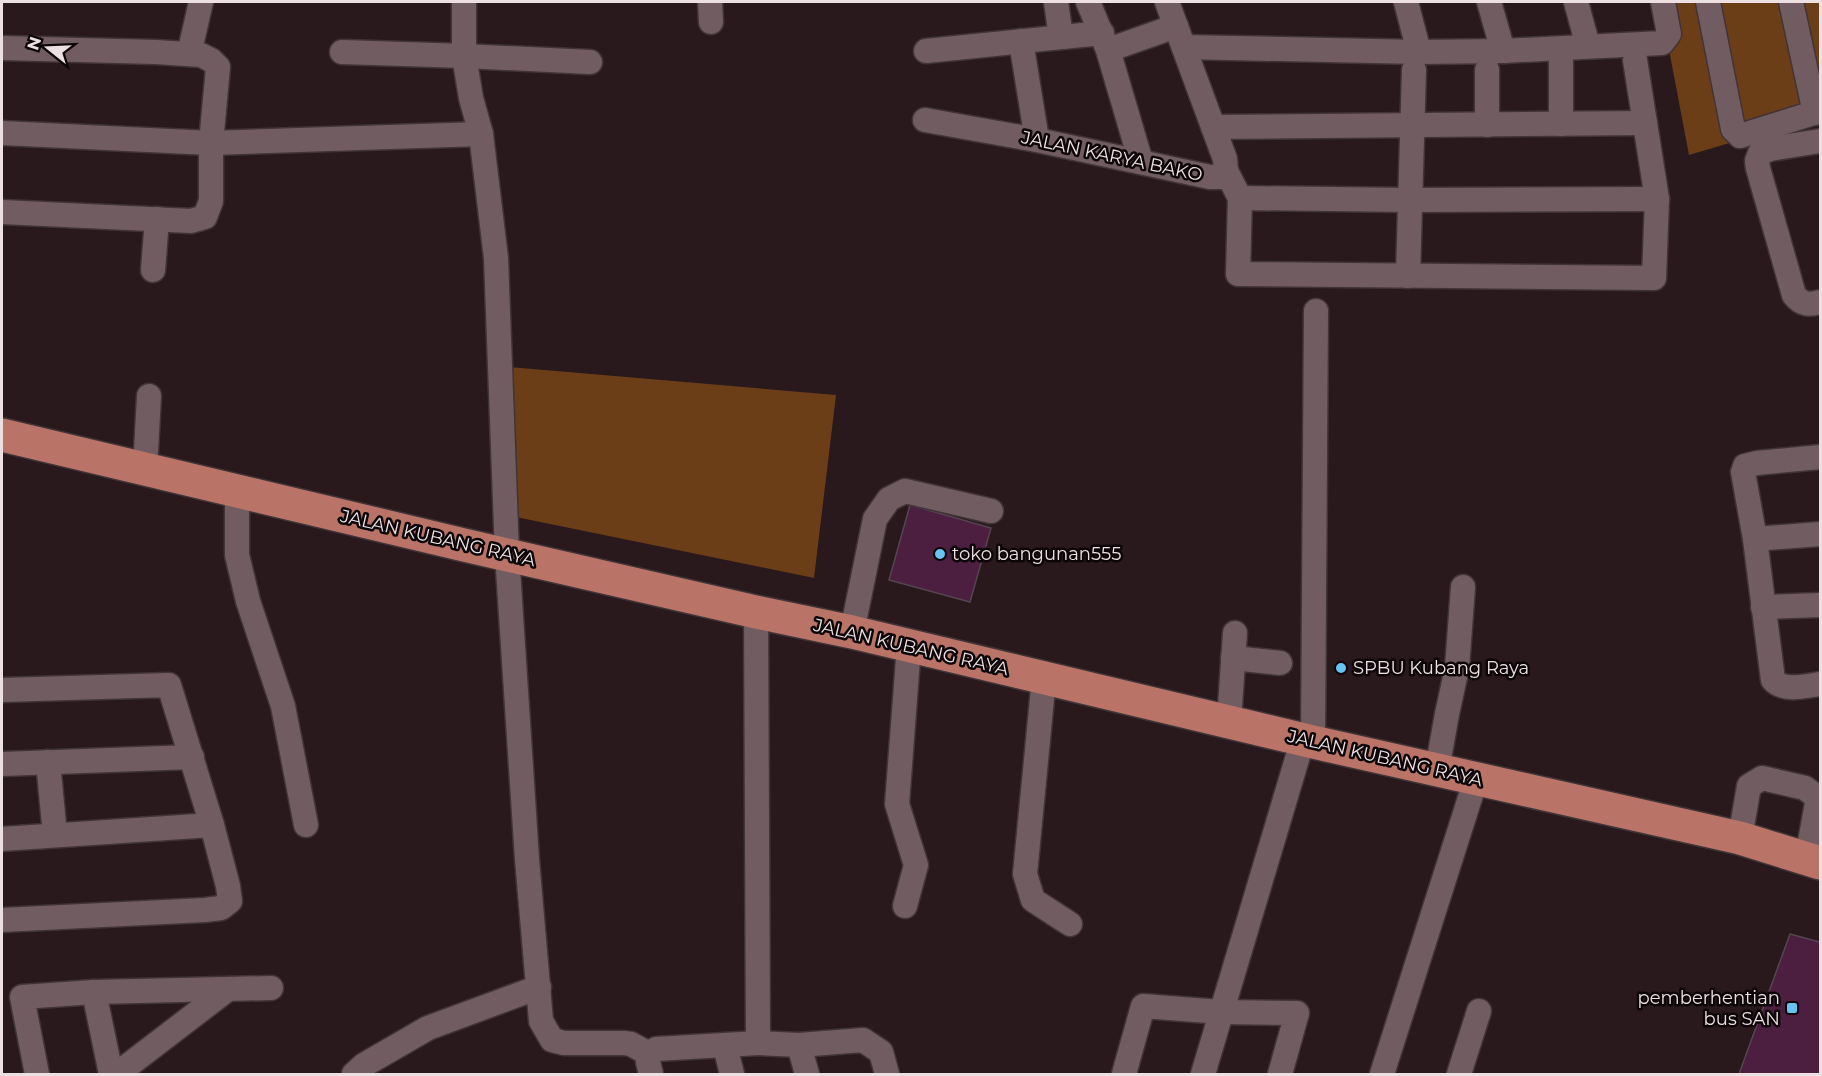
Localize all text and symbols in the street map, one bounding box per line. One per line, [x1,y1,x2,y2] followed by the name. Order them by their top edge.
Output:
[18,18,78,78] north arrow
[23,34,45,53] text: N
[1019,126,1204,186] street label: JALAN KARYA BAKO
[337,505,538,571] street label: JALAN KUBANG RAYA
[952,543,1121,565] place label: toko bangunan555
[933,547,947,561] marker: toko bangunan555
[810,614,1011,680] street label: JALAN KUBANG RAYA
[1353,657,1529,679] place label: SPBU Kubang Raya
[1334,661,1348,675] marker: SPBU Kubang Raya
[1284,725,1485,791] street label: JALAN KUBANG RAYA
[1638,987,1780,1030] place label: pemberhentian bus SAN
[1785,1001,1799,1015] marker: pemberhentian bus SAN

